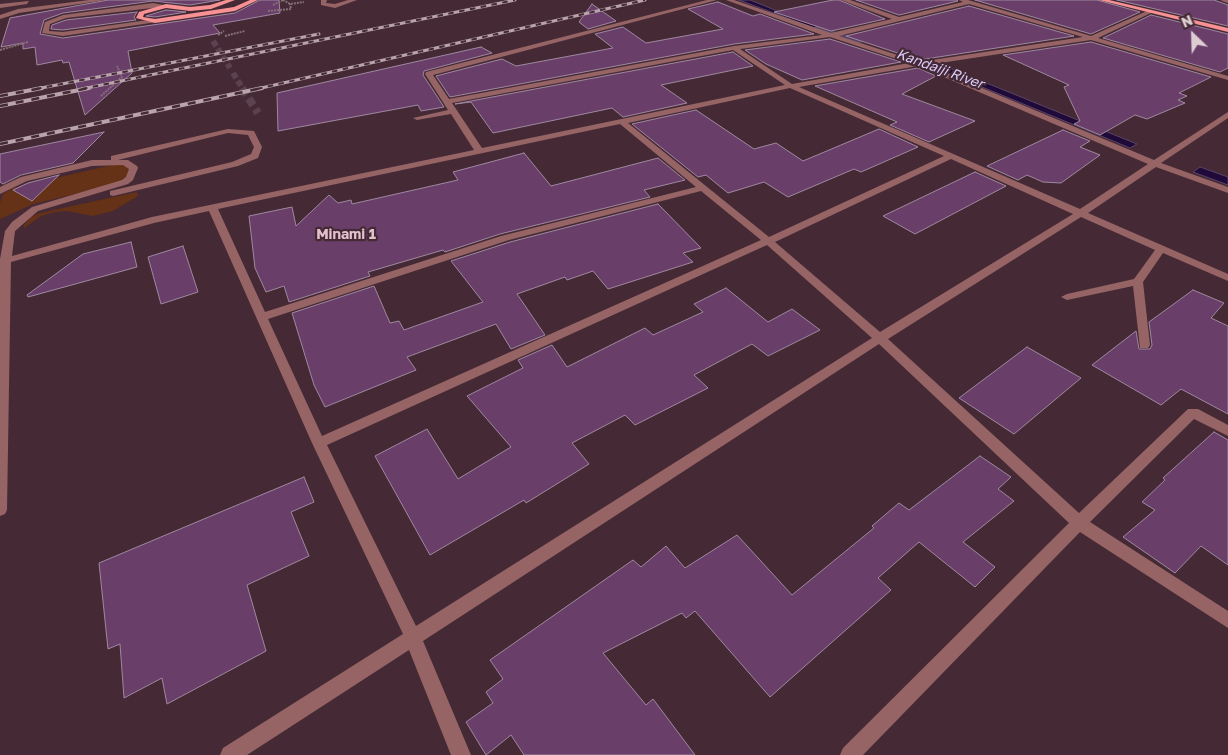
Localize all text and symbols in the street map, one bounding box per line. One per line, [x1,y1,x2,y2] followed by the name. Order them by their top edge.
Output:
[1168,10,1218,60] north arrow
[1178,11,1195,31] text: N
[894,45,986,93] water label: Kandaiji River
[316,227,376,243] district label: Minami 1

